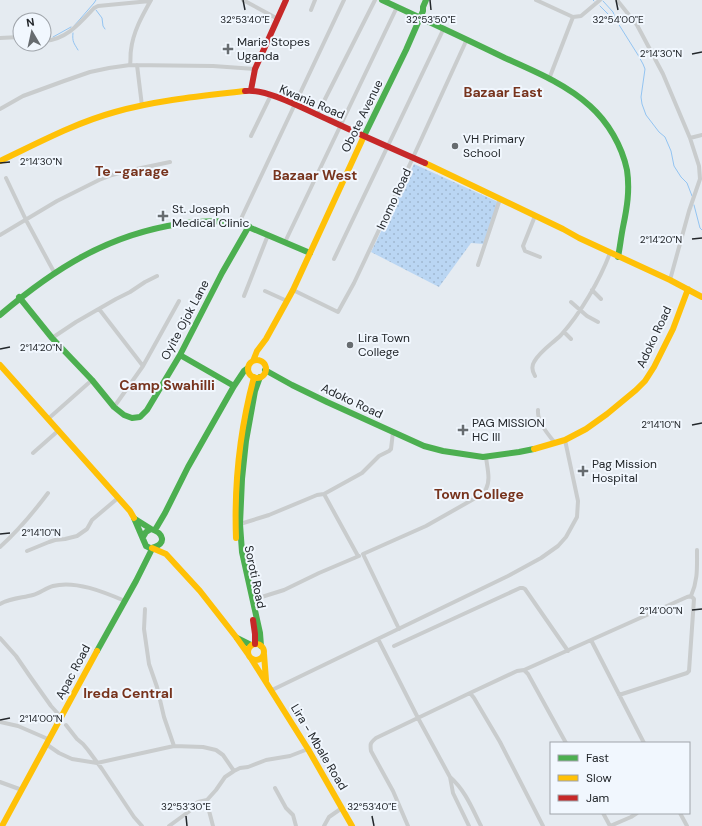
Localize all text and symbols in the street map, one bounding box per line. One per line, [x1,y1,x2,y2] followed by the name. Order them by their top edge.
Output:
[12,12,52,52] north arrow
[220,13,270,26] text: 32°53'40"E
[406,13,456,26] text: 32°53'50"E
[592,13,644,26] text: 32°54'00"E
[25,15,35,30] text: N
[237,34,310,64] place label: Marie Stopes Uganda
[222,43,234,55] marker: Marie Stopes Uganda
[640,47,682,60] text: 2°14'30"N
[337,77,387,155] street label: Obote Avenue
[277,81,347,123] street label: Kwania Road
[463,83,543,101] district label: Bazaar East
[463,131,525,161] place label: VH Primary School
[450,141,460,151] marker: VH Primary School
[20,155,62,168] text: 2°14'30"N
[95,162,169,180] district label: Te -garage
[273,166,357,184] district label: Bazaar West
[373,166,415,232] street label: Inomo Road
[172,201,250,231] place label: St. Joseph Medical Clinic
[157,210,169,222] marker: St. Joseph Medical Clinic
[640,233,682,246] text: 2°14'20"N
[157,277,213,363] street label: Oyite Ojok Lane
[633,304,675,370] street label: Adoko Road
[358,330,410,360] place label: Lira Town College
[345,340,355,350] marker: Lira Town College
[20,341,62,354] text: 2°14'20"N
[119,376,215,394] district label: Camp Swahilli
[319,380,385,422] street label: Adoko Road
[472,415,545,445] place label: PAG MISSION HC III
[641,418,681,431] text: 2°14'10"N
[457,424,469,436] marker: PAG MISSION HC III
[592,456,657,486] place label: Pag Mission Hospital
[577,465,589,477] marker: Pag Mission Hospital
[434,485,524,503] district label: Town College
[21,526,61,539] text: 2°14'10"N
[241,544,269,610] street label: Soroti Road
[639,604,683,617] text: 2°14'00"N
[52,642,94,702] street label: Apac Road
[83,684,173,702] district label: Ireda Central
[287,701,351,793] street label: Lira - Mbale Road
[19,712,63,725] text: 2°14'00"N
[550,742,690,814] legend
[586,750,609,766] text: Fast
[586,770,612,786] text: Slow
[586,790,609,806] text: Jam
[161,800,211,813] text: 32°53'30"E
[347,800,397,813] text: 32°53'40"E

